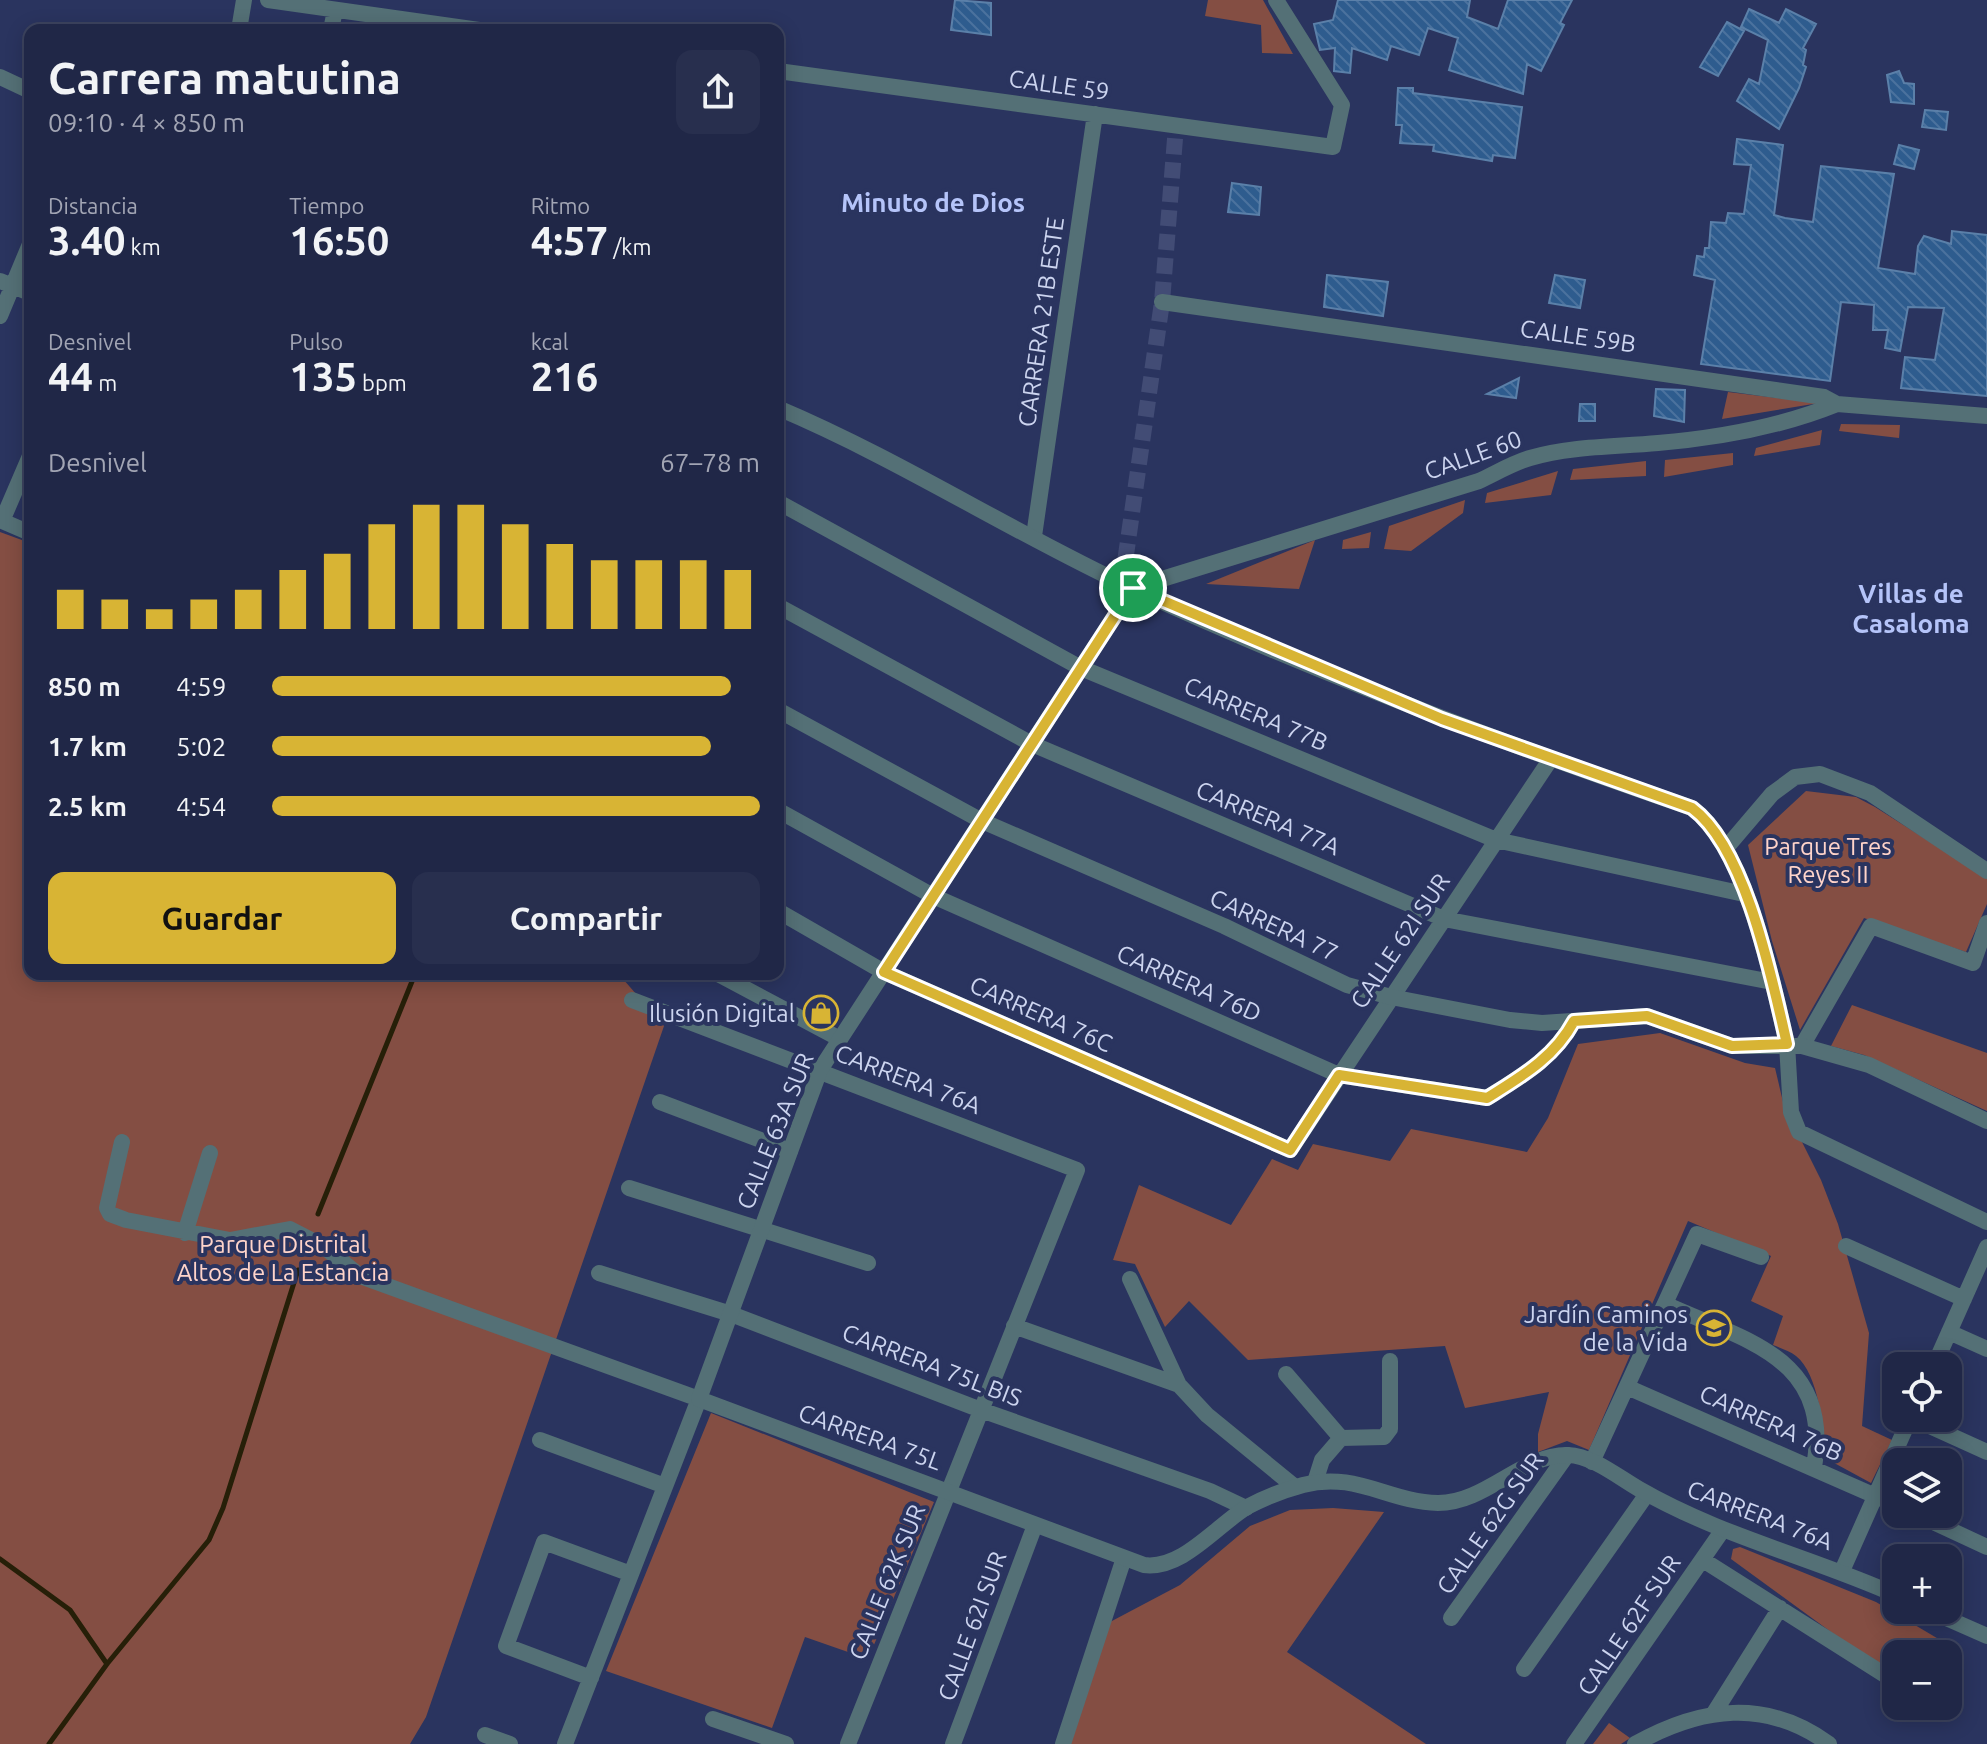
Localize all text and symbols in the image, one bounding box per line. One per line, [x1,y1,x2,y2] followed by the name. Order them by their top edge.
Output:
[676,50,760,134] button: share
[48,53,401,102] text: Carrera matutina
[1007,65,1111,105] street label: CALLE 59
[48,108,245,137] text: 09:10 · 4 × 850 m
[841,188,1025,217] district label: Minuto de Dios
[48,193,138,218] text: Distancia
[289,193,364,218] text: Tiempo
[531,193,590,218] text: Ritmo
[1013,215,1069,429] street label: CARRERA 21B ESTE
[48,218,126,263] text: 3.40
[289,218,389,263] text: 16:50
[531,218,608,263] text: 4:57
[126,234,161,259] text: km
[608,234,651,259] text: /km
[1518,315,1638,357] street label: CALLE 59B
[48,329,132,354] text: Desnivel
[289,329,343,354] text: Pulso
[531,329,569,354] text: kcal
[48,354,93,399] text: 44
[289,354,357,399] text: 135
[531,354,598,399] text: 216
[93,370,117,395] text: m
[357,370,407,395] text: bpm
[1421,425,1525,485] street label: CALLE 60
[48,448,147,477] text: Desnivel
[660,448,760,477] text: 67–78 m
[1099,554,1167,622] pin
[1111,566,1155,610] icon: arrive
[1852,579,1970,638] district label: Villas de Casaloma
[48,672,121,701] text: 850 m
[176,672,226,701] text: 4:59
[1180,672,1332,756] street label: CARRERA 77B
[48,732,127,761] text: 1.7 km
[176,732,226,761] text: 5:02
[1192,776,1344,861] street label: CARRERA 77A
[48,792,127,821] text: 2.5 km
[176,792,226,821] text: 4:54
[1764,833,1892,888] park label: Parque Tres Reyes II
[1345,868,1455,1014] street label: CALLE 62I SUR
[48,872,396,964] button: Guardar
[412,872,760,964] button: Compartir
[1206,884,1342,966] street label: CARRERA 77
[1113,939,1265,1027] street label: CARRERA 76D
[966,971,1117,1058] street label: CARRERA 76C
[802,994,840,1032] shop icon: Ilusión Digital
[649,1000,795,1027] place label: Ilusión Digital
[831,1039,985,1119] street label: CARRERA 76A
[731,1049,819,1213] street label: CALLE 63A SUR
[177,1231,389,1286] park label: Parque Distrital Altos de La Estancia
[1524,1301,1688,1356] place label: Jardín Caminos de la Vida
[1695,1309,1733,1347] school or university icon: Jardín Caminos de la Vida
[839,1318,1025,1412] street label: CARRERA 75L BIS
[1882,1352,1962,1720] map controls
[1882,1352,1962,1432] button: locate
[1695,1379,1847,1467] street label: CARRERA 76B
[795,1399,945,1475] street label: CARRERA 75L
[1431,1447,1549,1599] street label: CALLE 62G SUR
[1882,1448,1962,1528] button: layers
[1683,1475,1837,1555] street label: CARRERA 76A
[844,1500,931,1664] street label: CALLE 62K SUR
[1882,1544,1962,1624] button: +
[932,1548,1012,1704] street label: CALLE 62I SUR
[1572,1550,1686,1700] street label: CALLE 62F SUR
[1882,1640,1962,1720] button: −

